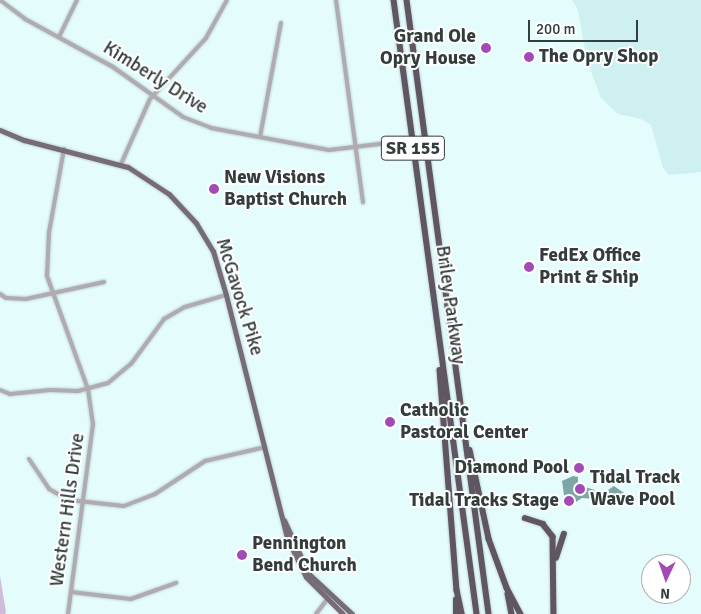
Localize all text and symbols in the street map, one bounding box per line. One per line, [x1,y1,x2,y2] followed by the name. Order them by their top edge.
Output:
[531,10,641,42] scale bar
[536,20,576,38] text: 200 m
[380,26,476,70] place label: Grand Ole Opry House
[98,37,212,119] street label: Kimberly Drive
[480,42,492,54] marker: Grand Ole Opry House
[539,46,658,68] place label: The Opry Shop
[523,51,535,63] marker: The Opry Shop
[380,132,446,164] road number: SR 155
[224,167,347,211] place label: New Visions Baptist Church
[208,183,220,195] marker: New Visions Baptist Church
[210,236,268,358] street label: McGavock Pike
[430,244,470,366] street label: Briley Parkway
[539,245,641,289] place label: FedEx Office Print & Ship
[523,261,535,273] marker: FedEx Office Print & Ship
[400,400,528,444] place label: Catholic Pastoral Center
[384,416,396,428] marker: Catholic Pastoral Center
[46,432,90,588] street label: Western Hills Drive
[454,457,569,479] place label: Diamond Pool
[573,462,585,474] marker: Diamond Pool
[590,467,680,511] place label: Tidal Track Wave Pool
[574,483,586,495] marker: Tidal Track Wave Pool
[409,490,559,512] place label: Tidal Tracks Stage
[563,495,575,507] marker: Tidal Tracks Stage
[252,533,357,577] place label: Pennington Bend Church
[236,549,248,561] marker: Pennington Bend Church
[641,554,691,604] north arrow
[660,585,671,602] text: N

